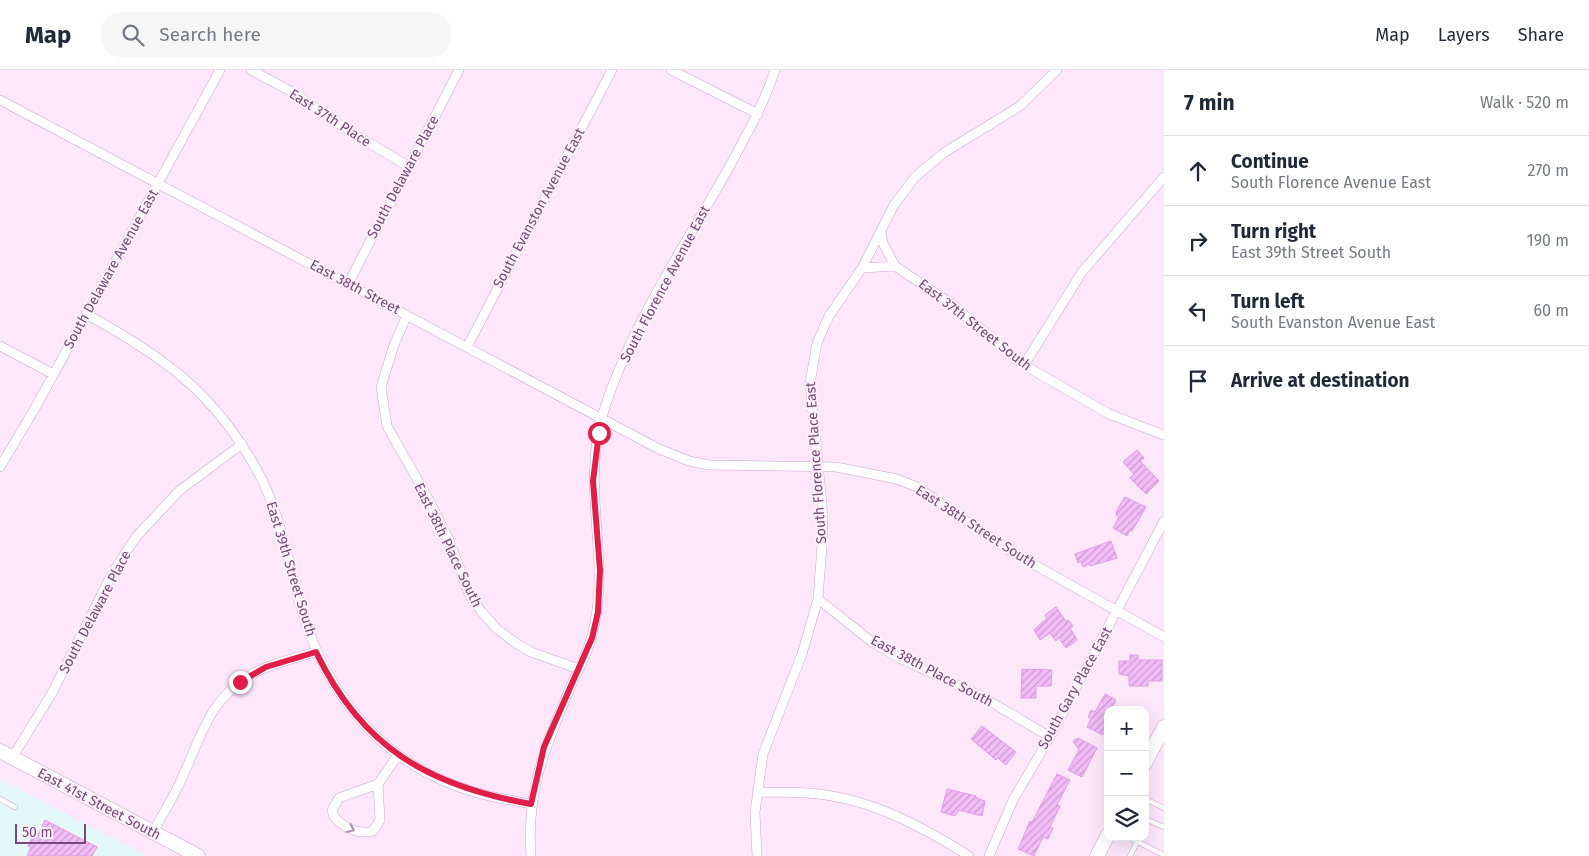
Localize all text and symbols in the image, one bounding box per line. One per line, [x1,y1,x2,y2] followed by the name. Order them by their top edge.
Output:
[101,12,451,57] search box
[25,21,71,49] text: Map
[119,21,147,49] icon: search
[159,23,261,46] text: Search here
[1375,24,1410,46] text: Map
[1438,24,1490,46] text: Layers
[1518,24,1564,46] text: Share
[286,85,374,151] street label: East 37th Place
[1184,90,1235,116] text: 7 min
[1480,93,1569,112] text: Walk · 520 m
[363,113,443,241] street label: South Delaware Place
[490,124,589,291] street label: South Evanston Avenue East
[1231,150,1309,173] text: Continue
[1184,157,1212,185] icon: ahead
[1527,161,1569,180] text: 270 m
[1231,173,1431,192] text: South Florence Avenue East
[60,186,162,352] street label: South Delaware Avenue East
[616,202,714,365] street label: South Florence Avenue East
[1231,220,1316,243] text: Turn right
[1184,227,1212,255] icon: right
[1527,231,1569,250] text: 190 m
[1231,243,1391,262] text: East 39th Street South
[307,256,404,318] street label: East 38th Street
[915,275,1035,375] street label: East 37th Street South
[1231,290,1305,313] text: Turn left
[1184,297,1212,325] icon: left
[1534,301,1569,320] text: 60 m
[1231,313,1435,332] text: South Evanston Avenue East
[1184,367,1212,395] icon: arrive
[1231,369,1410,392] text: Arrive at destination
[802,381,830,545] street label: South Florence Place East
[588,422,611,445] route start
[410,480,486,610] street label: East 38th Place South
[912,482,1040,572] street label: East 38th Street South
[262,500,320,638] street label: East 39th Street South
[55,548,135,676] street label: South Delaware Place
[1034,623,1116,752] street label: South Gary Place East
[868,631,996,711] street label: East 38th Place South
[229,671,252,694] route end
[1104,706,1149,841] map controls
[1104,706,1149,751] button: +
[1104,751,1149,796] button: −
[35,764,163,844] street label: East 41st Street South
[1104,796,1149,841] button: layers
[15,821,86,844] scale bar
[346,823,355,833] one-way arrow
[22,824,53,841] text: 50 m

